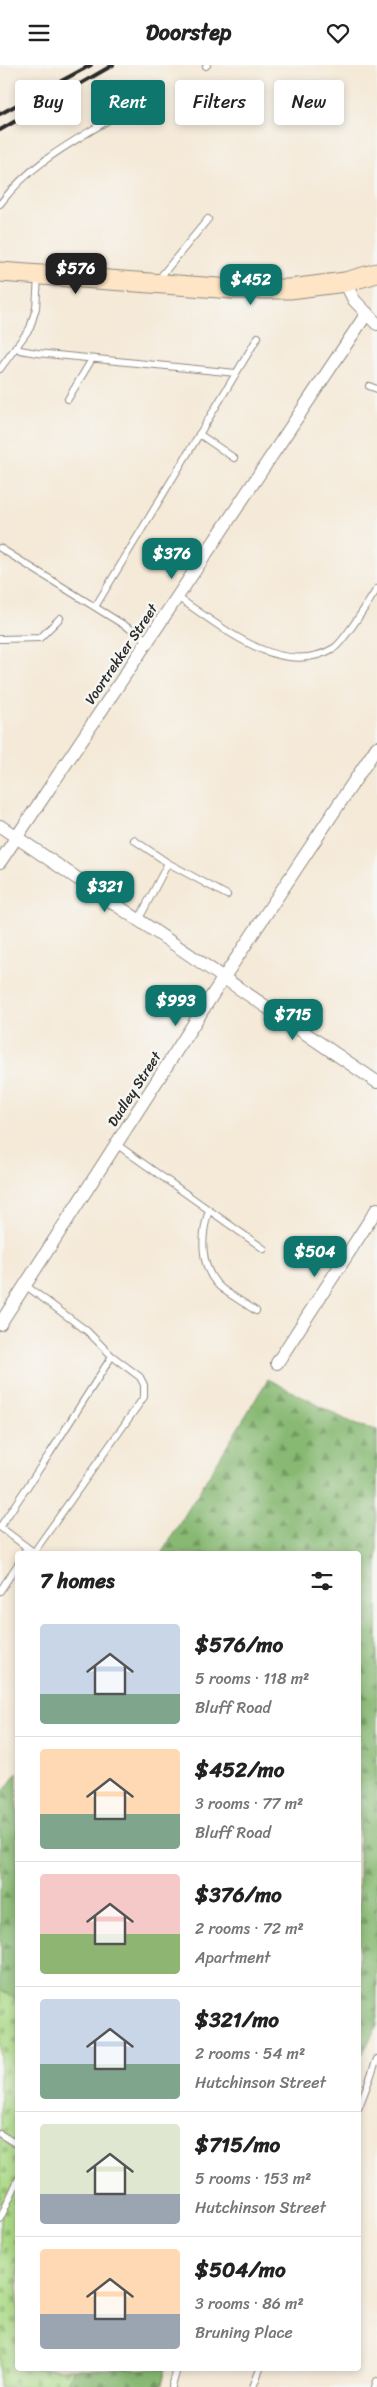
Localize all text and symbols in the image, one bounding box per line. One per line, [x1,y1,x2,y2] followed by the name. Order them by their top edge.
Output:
[146,13,231,52] text: Doorstep
[25,19,53,47] icon: menu
[324,19,352,47] icon: heart
[15,80,81,125] chip: Buy
[91,80,165,125] chip: Rent
[175,80,264,125] chip: Filters
[274,80,344,125] chip: New
[46,253,106,295] pin: $576
[57,254,95,283] text: $576
[221,263,281,306] pin: $452
[231,265,271,294] text: $452
[142,537,202,580] pin: $376
[153,539,191,568] text: $376
[78,598,165,710] street label: Voortrekker Street
[75,871,135,913] pin: $321
[87,872,123,901] text: $321
[146,985,206,1027] pin: $993
[156,986,196,1015] text: $993
[263,999,323,1041] pin: $715
[275,1000,311,1029] text: $715
[101,1045,169,1132] street label: Dudley Street
[285,1235,345,1278] pin: $504
[295,1237,335,1266] text: $504
[40,1562,115,1600] text: 7 homes
[308,1567,336,1595] icon: filters
[195,1626,283,1664] text: $576/mo
[80,1644,140,1704] icon: home
[195,1664,309,1693] text: 5 rooms · 118 m²
[195,1693,271,1722] text: Bluff Road
[195,1751,284,1789] text: $452/mo
[80,1769,140,1829] icon: home
[195,1789,303,1818] text: 3 rooms · 77 m²
[195,1818,271,1847] text: Bluff Road
[195,1876,282,1914] text: $376/mo
[80,1894,140,1954] icon: home
[195,1914,304,1943] text: 2 rooms · 72 m²
[195,1943,271,1972] text: Apartment
[195,2001,279,2039] text: $321/mo
[80,2019,140,2079] icon: home
[195,2039,305,2068] text: 2 rooms · 54 m²
[195,2068,326,2097] text: Hutchinson Street
[195,2126,280,2164] text: $715/mo
[80,2144,140,2204] icon: home
[195,2164,311,2193] text: 5 rooms · 153 m²
[195,2193,326,2222] text: Hutchinson Street
[195,2251,286,2289] text: $504/mo
[80,2269,140,2329] icon: home
[195,2289,304,2318] text: 3 rooms · 86 m²
[195,2318,293,2347] text: Bruning Place

